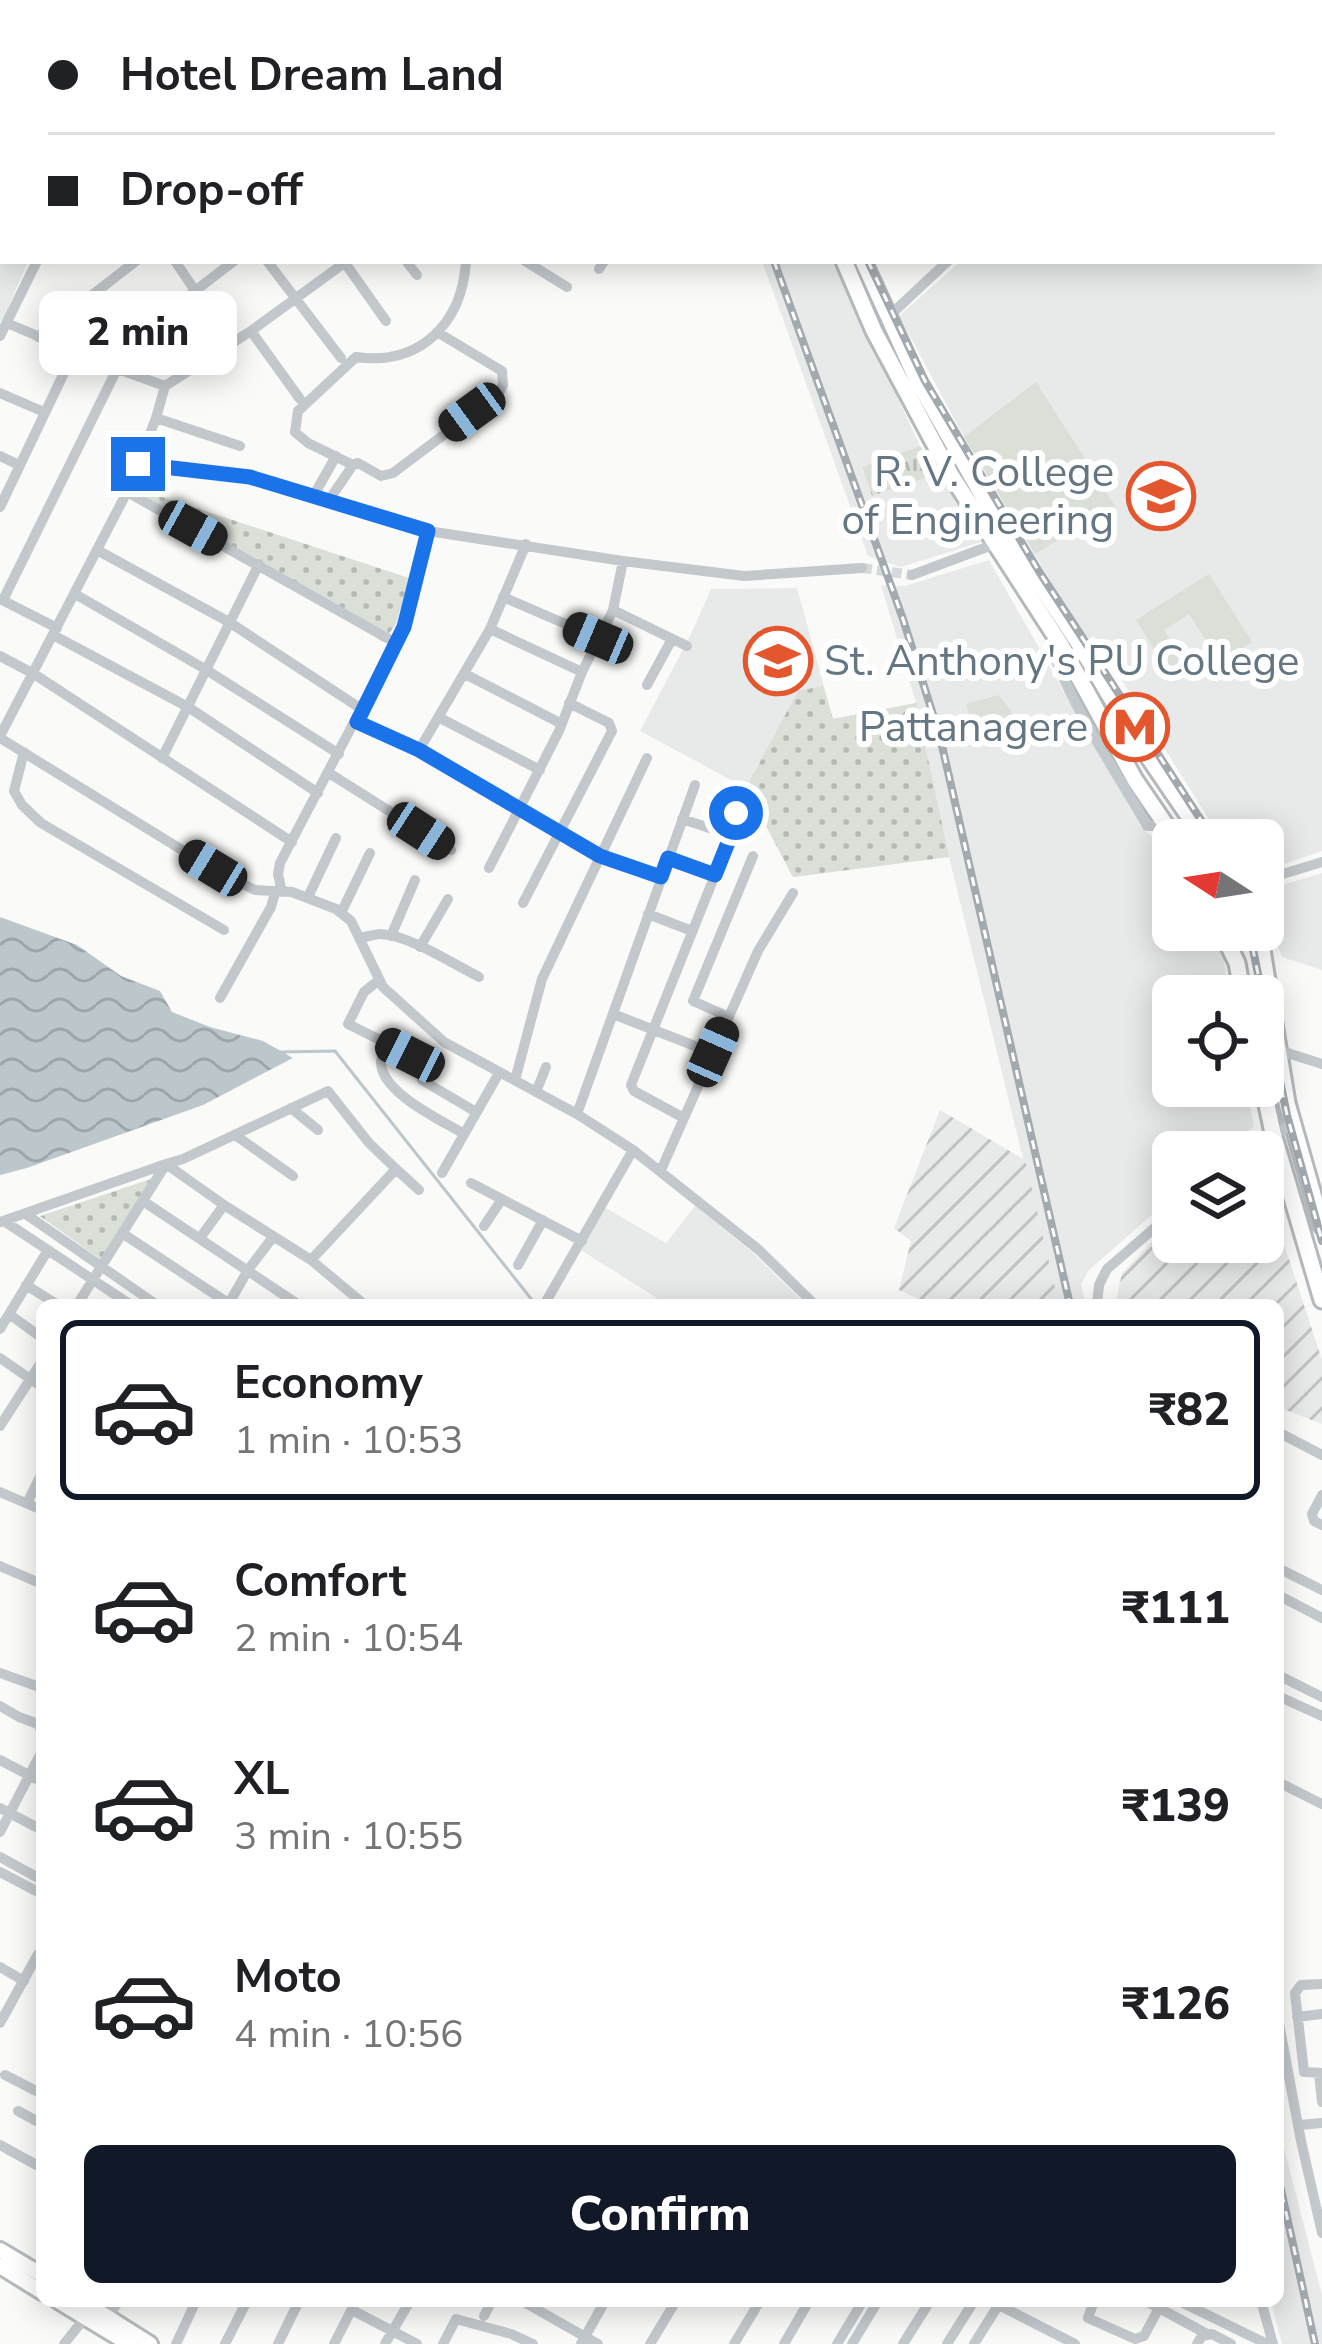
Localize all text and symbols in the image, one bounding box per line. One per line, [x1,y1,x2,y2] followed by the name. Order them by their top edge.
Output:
[120,45,504,106] text: Hotel Dream Land
[120,160,303,221] text: Drop-off
[39,290,237,374] callout: 2 min
[87,306,189,359] text: 2 min
[432,376,512,448] car
[111,437,165,491] route end
[842,444,1114,549] place label: R. V. College of Engineering
[1126,461,1196,531] school or university icon: R. V. College of Engineering
[153,495,233,561] car
[558,607,638,669] car
[743,626,813,696] school or university icon: St. Anthony's PU College
[824,633,1299,690] place label: St. Anthony's PU College
[1100,692,1170,762] metro station icon: Pattanagere
[859,699,1088,756] place label: Pattanagere
[709,786,763,840] route start
[381,796,461,866] car
[1152,819,1284,951] north arrow
[1152,819,1284,1263] map controls
[173,834,253,902] car
[1152,975,1284,1107] button: locate
[682,1012,744,1092] car
[370,1023,450,1087] car
[1152,1131,1284,1263] button: layers
[234,1353,423,1414] text: Economy
[90,1356,198,1464] icon: car
[1149,1380,1230,1441] text: ₹82
[234,1414,463,1467] text: 1 min · 10:53
[234,1551,406,1612] text: Comfort
[90,1554,198,1662] icon: car
[1122,1578,1230,1639] text: ₹111
[234,1612,463,1665] text: 2 min · 10:54
[234,1749,290,1810] text: XL
[90,1752,198,1860] icon: car
[1122,1776,1230,1837] text: ₹139
[234,1810,463,1863] text: 3 min · 10:55
[234,1947,342,2008] text: Moto
[90,1950,198,2058] icon: car
[1122,1974,1230,2035] text: ₹126
[234,2008,463,2061] text: 4 min · 10:56
[84,2145,1236,2283] button: Confirm

